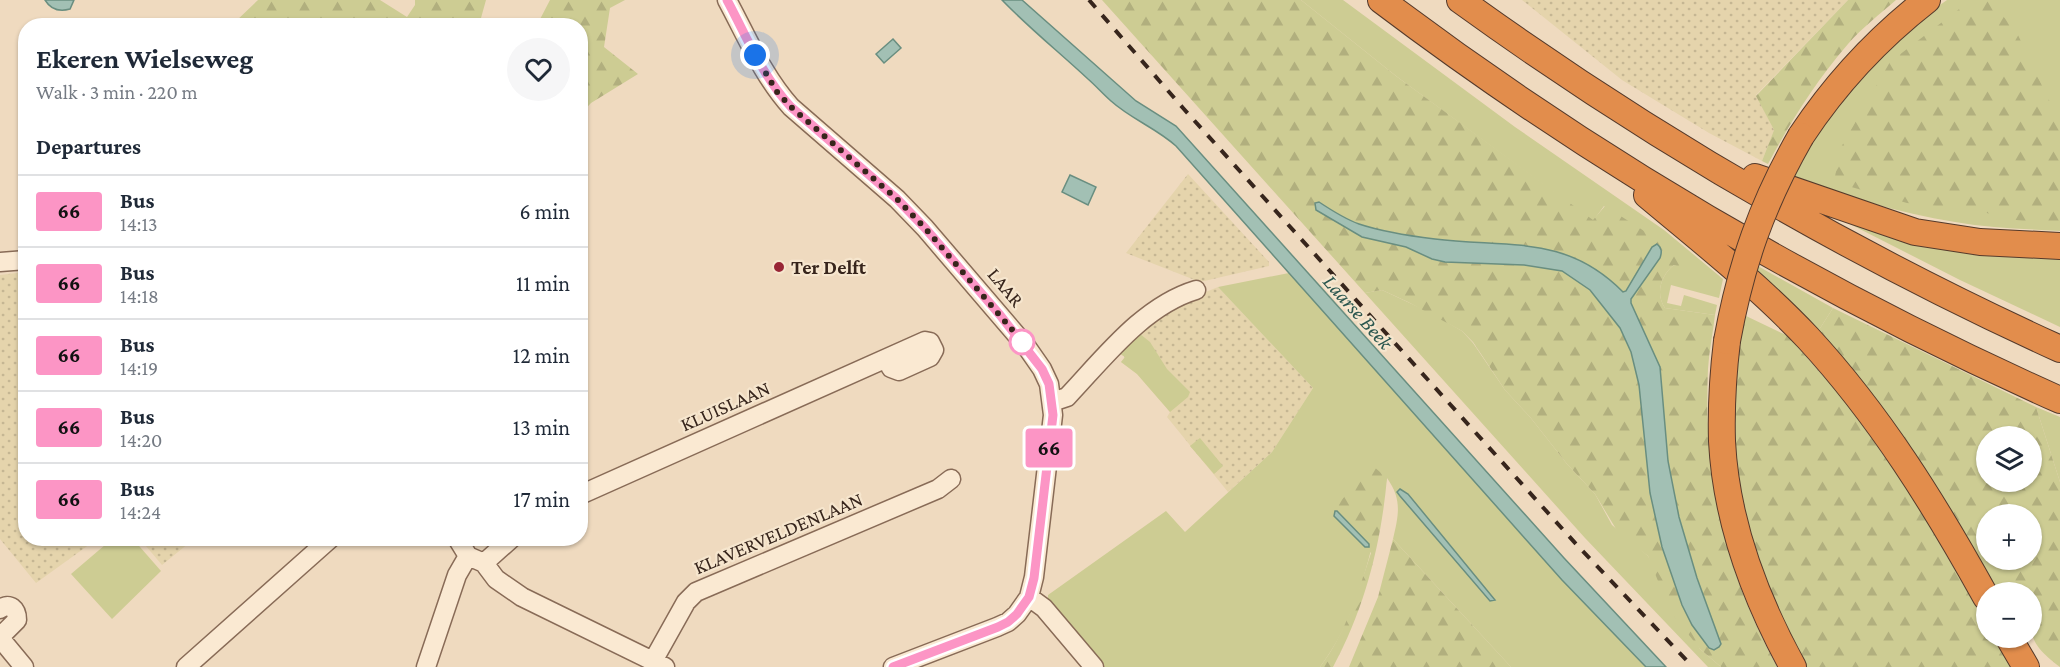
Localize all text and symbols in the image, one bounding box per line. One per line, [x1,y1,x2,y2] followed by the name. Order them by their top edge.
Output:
[507,38,570,101] button: heart
[740,40,770,70] your location
[36,43,253,74] text: Ekeren Wielseweg
[36,81,198,103] text: Walk · 3 min · 220 m
[36,134,141,159] text: Departures
[120,188,154,213] text: Bus
[58,199,80,223] text: 66
[519,199,570,224] text: 6 min
[120,213,158,235] text: 14:13
[791,256,867,278] place label: Ter Delft
[120,260,154,285] text: Bus
[772,260,786,274] marker: Ter Delft
[983,263,1029,312] street label: LAAR
[1318,270,1398,355] water label: Laarse Beek
[58,271,80,295] text: 66
[516,271,570,296] text: 11 min
[120,285,159,307] text: 14:18
[1009,329,1035,355] unlabelled marker
[120,332,154,357] text: Bus
[58,343,80,367] text: 66
[513,343,570,368] text: 12 min
[120,357,158,379] text: 14:19
[677,376,773,436] street label: KLUISLAAN
[120,404,154,429] text: Bus
[58,415,80,439] text: 66
[513,415,570,440] text: 13 min
[1976,426,2042,648] map controls
[1976,426,2042,492] button: layers
[1022,428,1076,468] line badge: 66
[120,429,162,451] text: 14:20
[1038,436,1060,460] text: 66
[120,476,154,501] text: Bus
[58,487,80,511] text: 66
[513,487,570,512] text: 17 min
[690,488,866,578] street label: KLAVERVELDENLAAN
[120,501,161,523] text: 14:24
[1976,504,2042,570] button: +
[1976,582,2042,648] button: −

